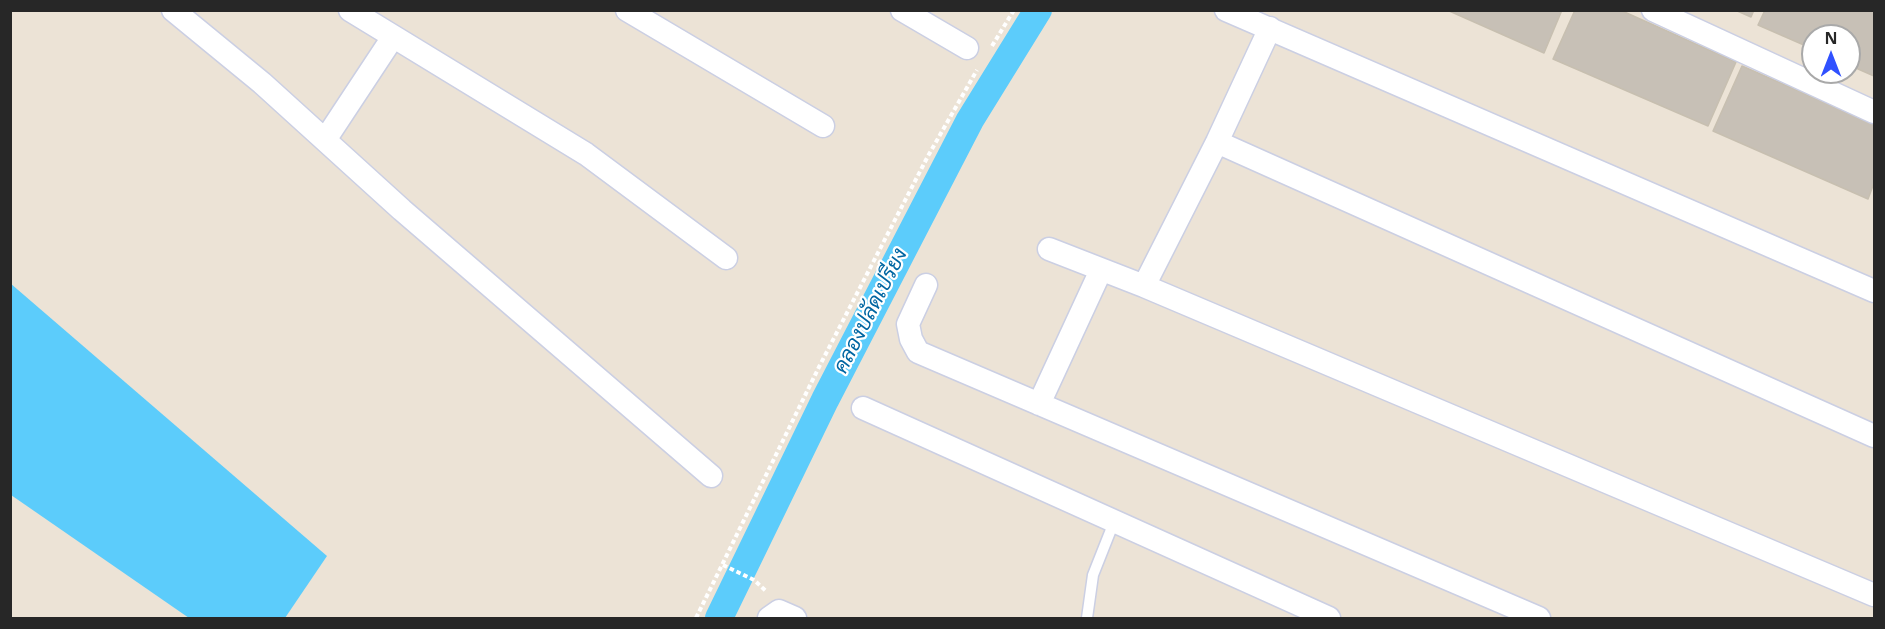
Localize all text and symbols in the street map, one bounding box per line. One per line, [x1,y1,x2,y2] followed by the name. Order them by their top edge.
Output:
[1801,24,1861,84] north arrow
[1824,27,1838,49] text: N
[829,244,913,378] water label: คลองปลัดเปรียง

